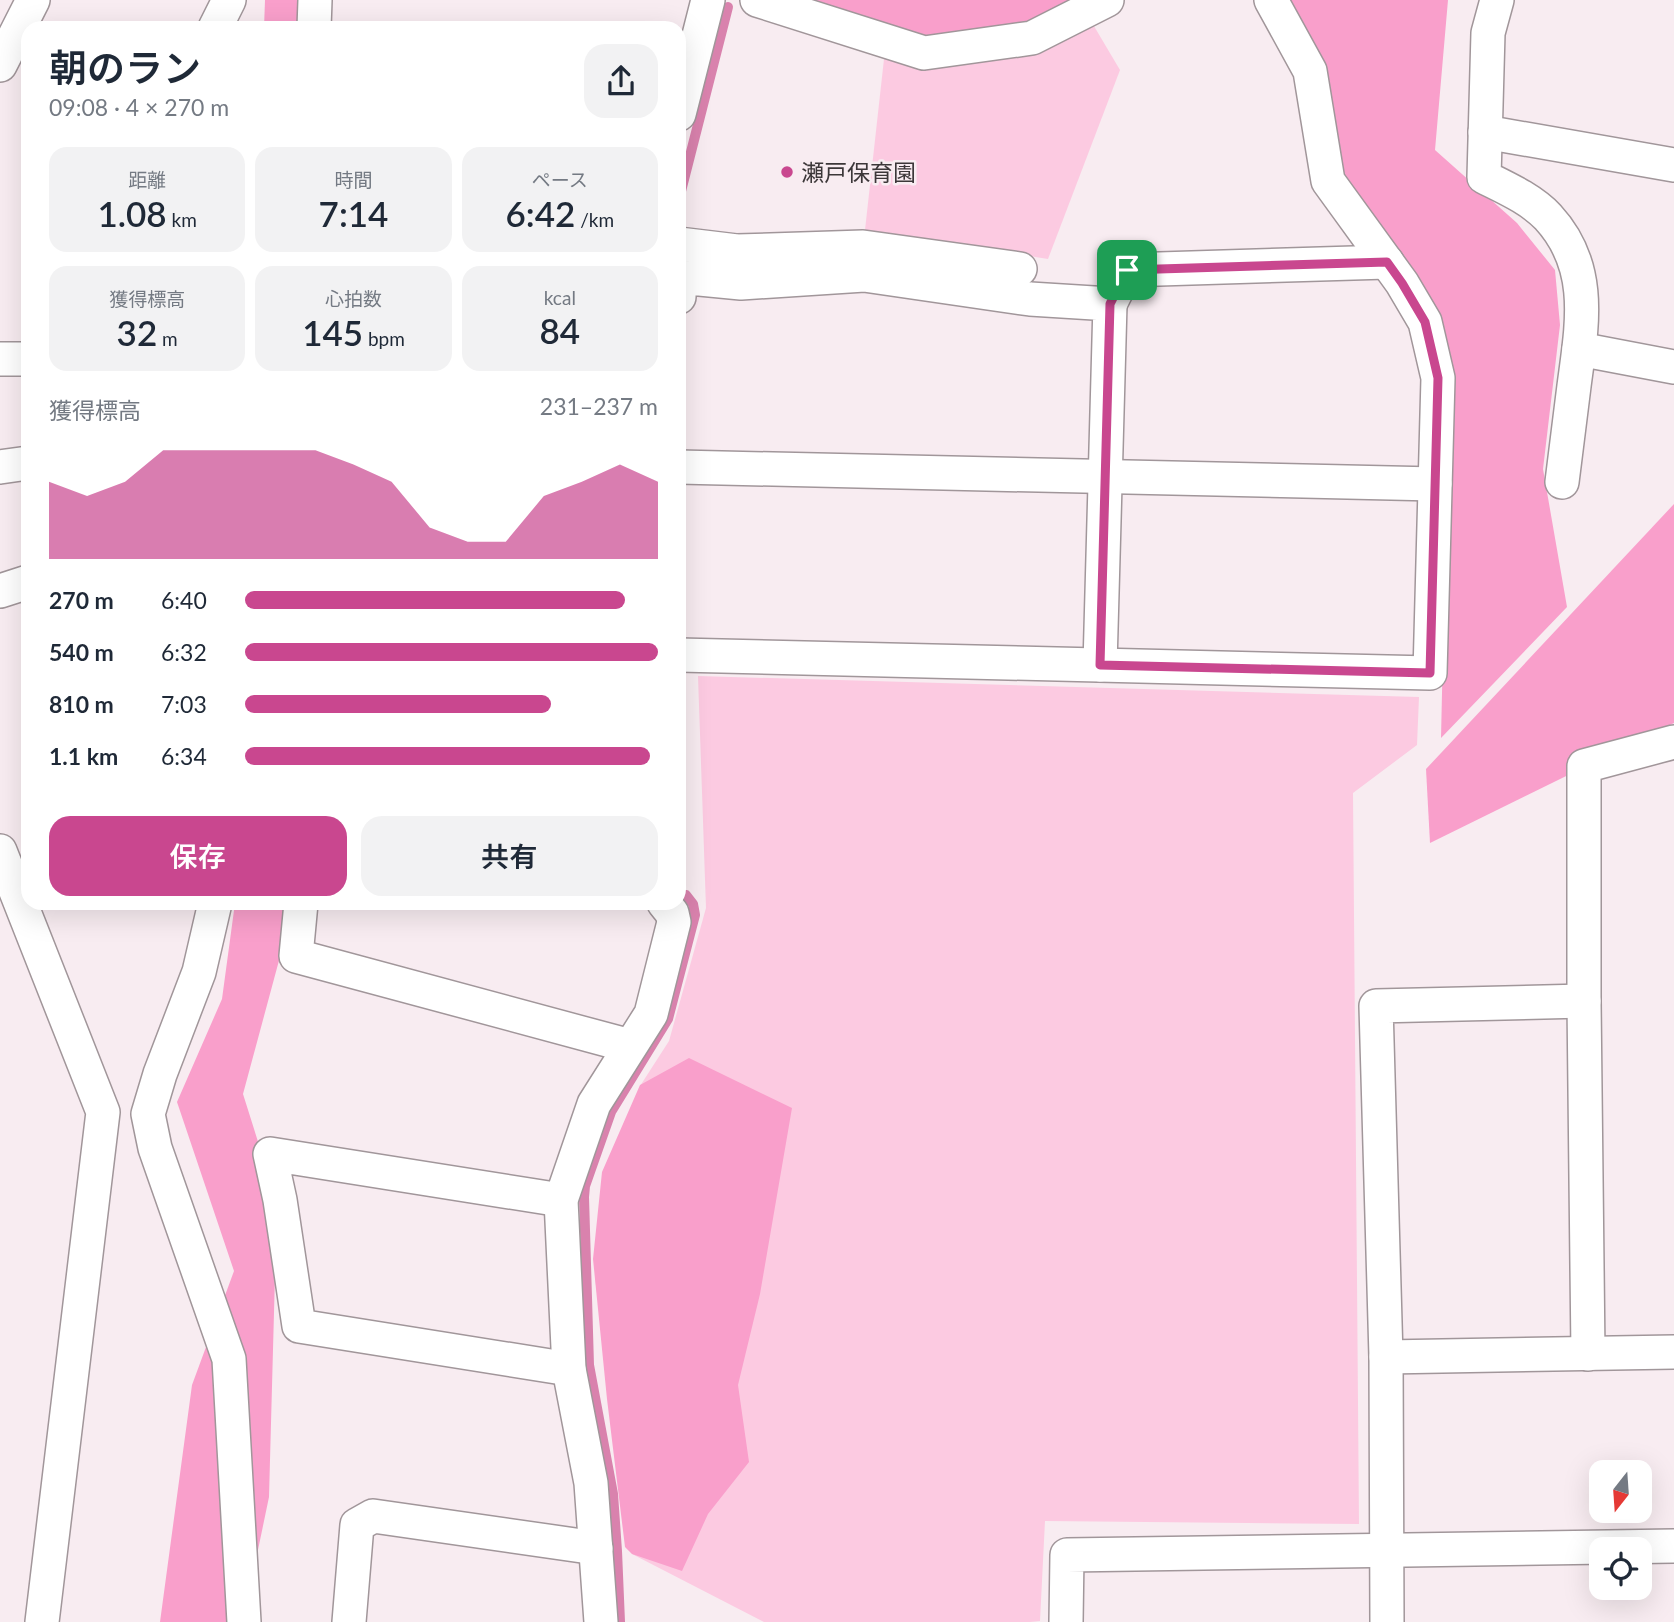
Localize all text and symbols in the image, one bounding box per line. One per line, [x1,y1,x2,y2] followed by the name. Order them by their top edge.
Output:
[49,44,201,90] text: 朝のラン
[584,44,658,118] button: share
[49,93,229,121] text: 09:08 · 4 × 270 m
[801,158,916,186] place label: 瀬戸保育園
[779,164,795,180] marker: 瀬戸保育園
[128,168,166,191] text: 距離
[334,168,373,191] text: 時間
[532,168,588,191] text: ペース
[97,192,167,234] text: 1.08
[319,192,388,234] text: 7:14
[506,192,575,234] text: 6:42
[167,208,197,231] text: km
[575,208,614,231] text: /km
[1097,240,1157,300] pin
[1108,251,1146,289] icon: arrive
[544,286,576,309] text: kcal
[109,287,185,310] text: 獲得標高
[325,287,382,310] text: 心拍数
[540,309,580,351] text: 84
[117,311,157,353] text: 32
[302,311,363,353] text: 145
[157,327,178,350] text: m
[363,327,405,350] text: bpm
[540,392,658,420] text: 231–237 m
[49,396,141,424] text: 獲得標高
[49,586,114,614] text: 270 m
[161,586,207,614] text: 6:40
[49,638,114,666] text: 540 m
[161,638,207,666] text: 6:32
[49,690,114,718] text: 810 m
[161,690,207,718] text: 7:03
[49,742,118,770] text: 1.1 km
[161,742,207,770] text: 6:34
[49,816,347,896] button: 保存
[361,816,658,896] button: 共有
[1589,1460,1652,1522] north arrow
[1589,1460,1652,1600] map controls
[1589,1537,1652,1600] button: locate

